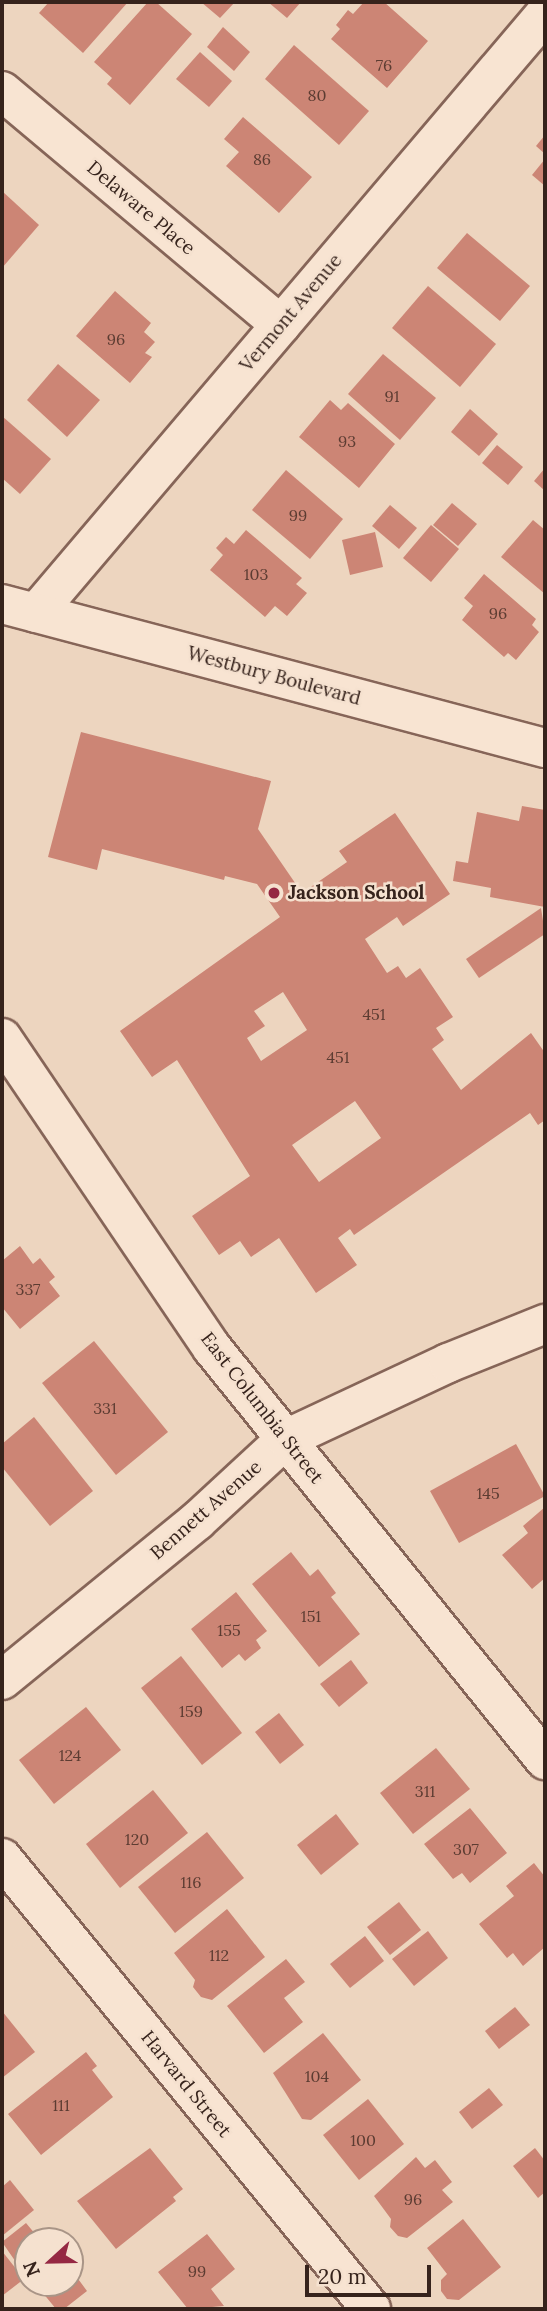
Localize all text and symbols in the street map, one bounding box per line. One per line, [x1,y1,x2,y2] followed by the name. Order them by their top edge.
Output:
[376,55,392,75] house number: 76
[308,85,326,105] house number: 80
[253,149,271,169] house number: 86
[82,156,200,260] street label: Delaware Place
[235,250,347,376] street label: Vermont Avenue
[107,329,125,349] house number: 96
[384,386,400,406] house number: 91
[338,431,356,451] house number: 93
[289,505,307,525] house number: 99
[244,564,268,584] house number: 103
[489,603,507,623] house number: 96
[185,642,363,710] street label: Westbury Boulevard
[288,882,425,904] place label: Jackson School
[266,885,282,901] marker: Jackson School
[362,1004,386,1024] house number: 451
[326,1047,350,1067] house number: 451
[16,1279,40,1299] house number: 337
[196,1328,328,1488] street label: East Columbia Street
[93,1398,117,1418] house number: 331
[146,1456,266,1564] street label: Bennett Avenue
[476,1483,500,1503] house number: 145
[301,1606,321,1626] house number: 151
[217,1620,241,1640] house number: 155
[179,1701,203,1721] house number: 159
[59,1745,81,1765] house number: 124
[415,1781,435,1801] house number: 311
[125,1829,149,1849] house number: 120
[453,1839,479,1859] house number: 307
[181,1872,201,1892] house number: 116
[209,1945,229,1965] house number: 112
[136,2026,236,2142] street label: Harvard Street
[305,2066,329,2086] house number: 104
[52,2095,70,2115] house number: 111
[350,2130,376,2150] house number: 100
[404,2189,422,2209] house number: 96
[14,2227,84,2297] north arrow
[309,2252,435,2296] scale bar
[18,2258,45,2280] text: N
[188,2261,206,2281] house number: 99
[318,2263,367,2290] text: 20 m

